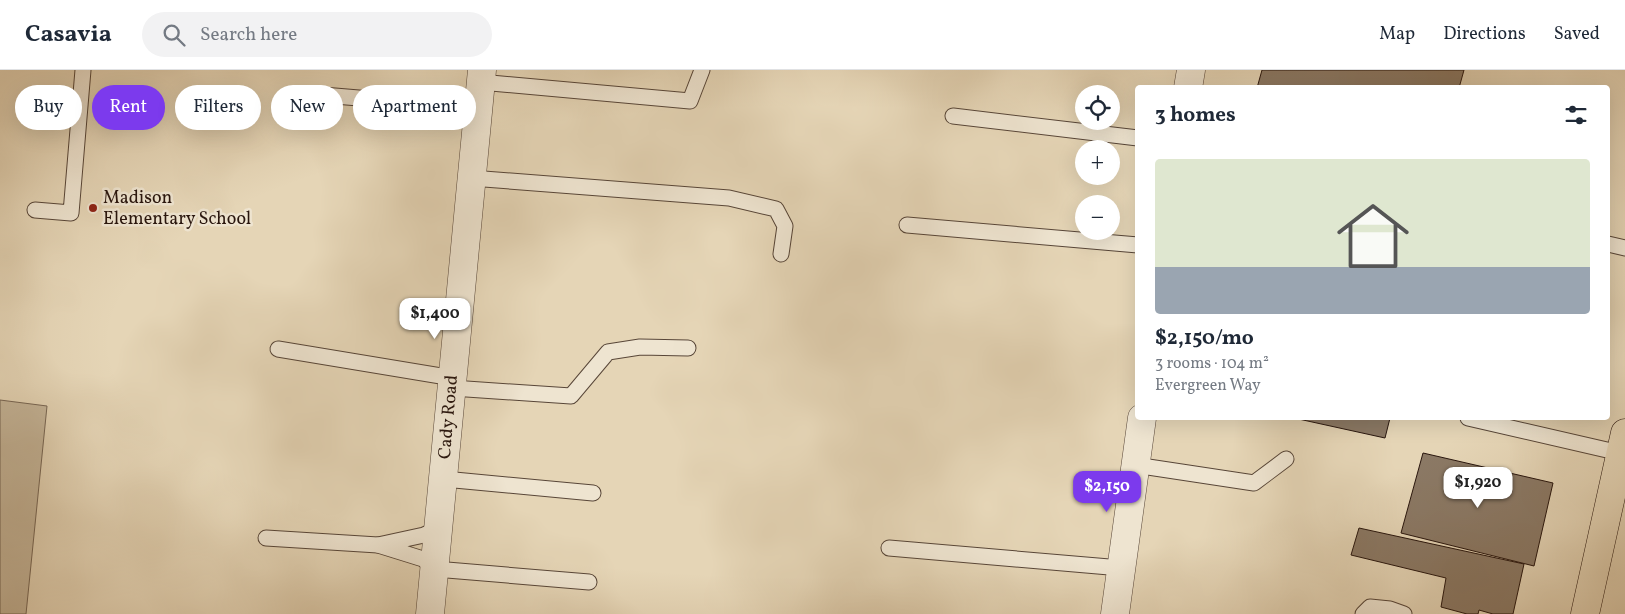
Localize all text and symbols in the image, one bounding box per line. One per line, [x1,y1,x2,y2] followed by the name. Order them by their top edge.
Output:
[142,12,492,57] search box
[25,18,112,52] text: Casavia
[160,21,188,49] icon: search
[200,22,297,48] text: Search here
[1379,22,1415,47] text: Map
[1443,22,1526,47] text: Directions
[1554,22,1600,47] text: Saved
[15,85,82,130] chip: Buy
[92,85,165,130] chip: Rent
[175,85,261,130] chip: Filters
[271,85,343,130] chip: New
[353,85,476,130] chip: Apartment
[1075,85,1120,240] map controls
[1075,85,1120,130] button: locate
[1155,101,1236,130] text: 3 homes
[1562,101,1590,129] icon: filters
[1075,140,1120,185] button: +
[103,186,251,232] place label: Madison Elementary School
[1328,191,1418,281] icon: home
[1075,195,1120,240] button: −
[87,202,99,214] marker: Madison Elementary School
[394,298,476,340] pin: $1,400
[410,303,460,325] text: $1,400
[1155,324,1254,353] text: $2,150/mo
[1155,353,1269,375] text: 3 rooms · 104 m²
[433,374,465,460] street label: Cady Road
[1155,375,1261,397] text: Evergreen Way
[1437,466,1519,509] pin: $1,920
[1066,470,1148,513] pin: $2,150
[1455,472,1501,494] text: $1,920
[1084,476,1130,498] text: $2,150

